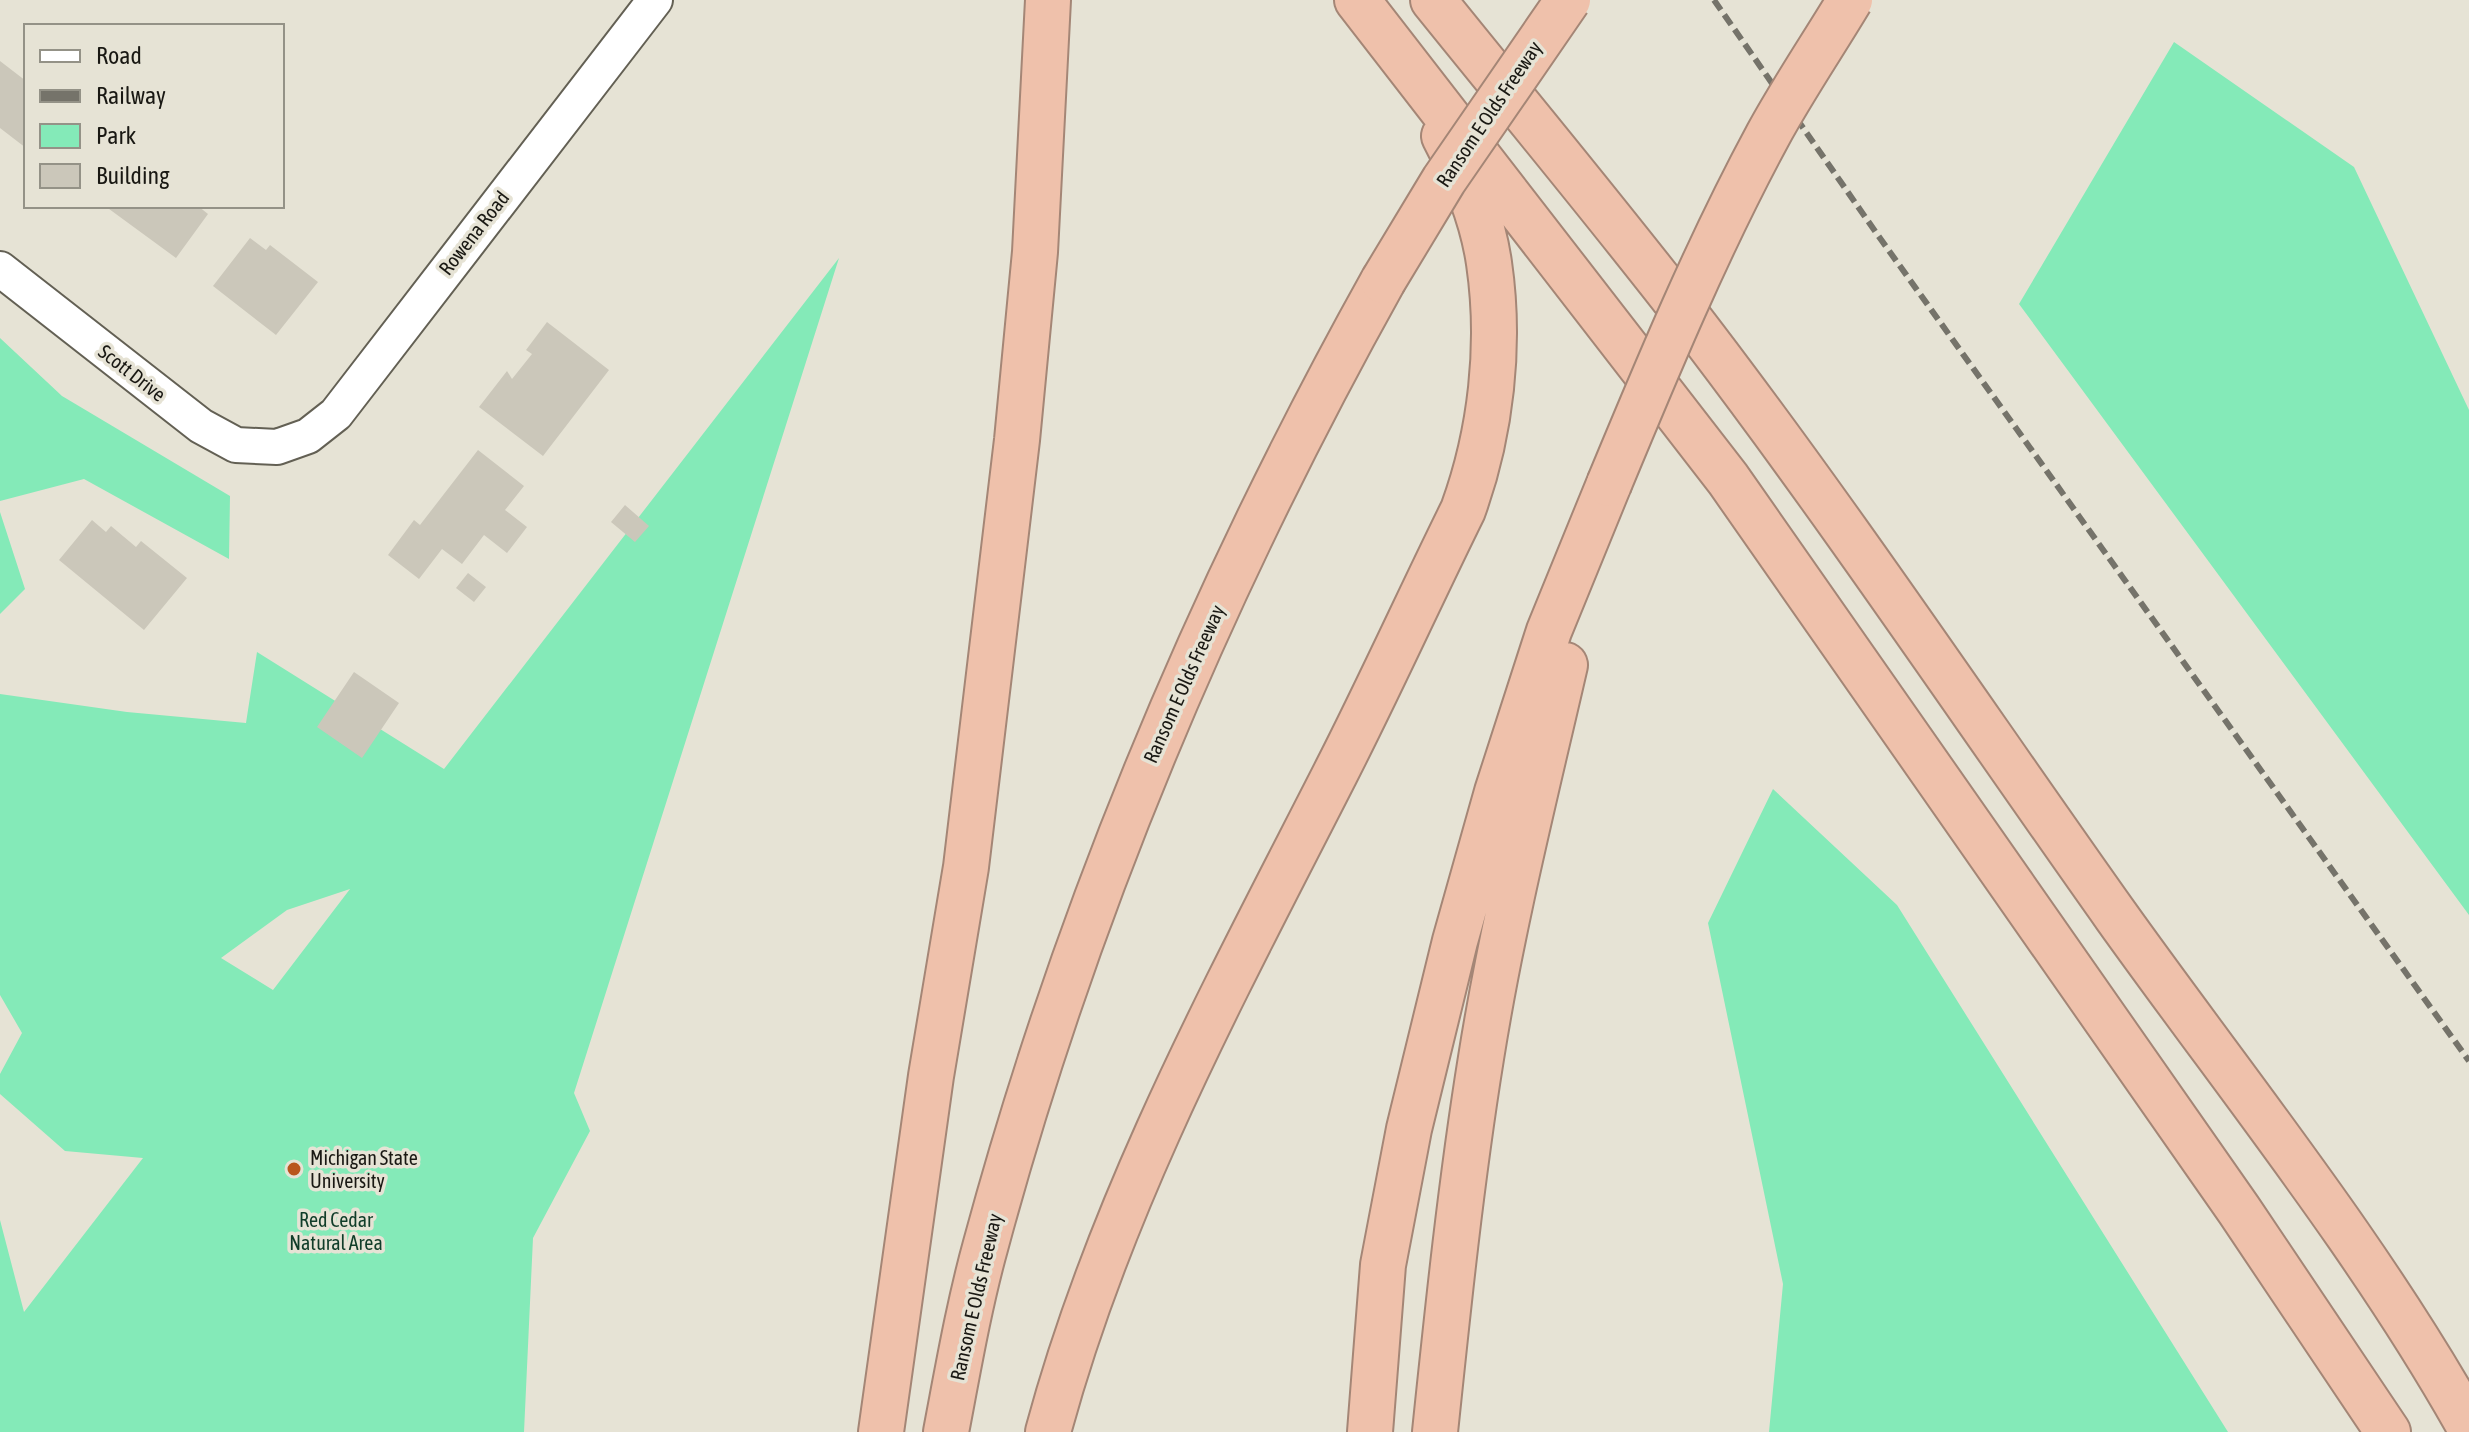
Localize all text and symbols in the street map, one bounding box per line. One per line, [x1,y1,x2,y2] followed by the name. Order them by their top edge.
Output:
[24,24,284,208] legend
[1431,37,1546,191] street label: Ransom E Olds Freeway
[96,42,142,69] text: Road
[96,82,166,109] text: Railway
[96,122,137,149] text: Park
[96,162,170,189] text: Building
[434,186,513,279] street label: Rowena Road
[94,339,170,406] street label: Scott Drive
[1138,601,1229,766] street label: Ransom E Olds Freeway
[310,1146,418,1192] place label: Michigan State University
[285,1160,303,1178] marker: Michigan State University
[289,1208,383,1254] park label: Red Cedar Natural Area
[945,1211,1006,1383] street label: Ransom E Olds Freeway

